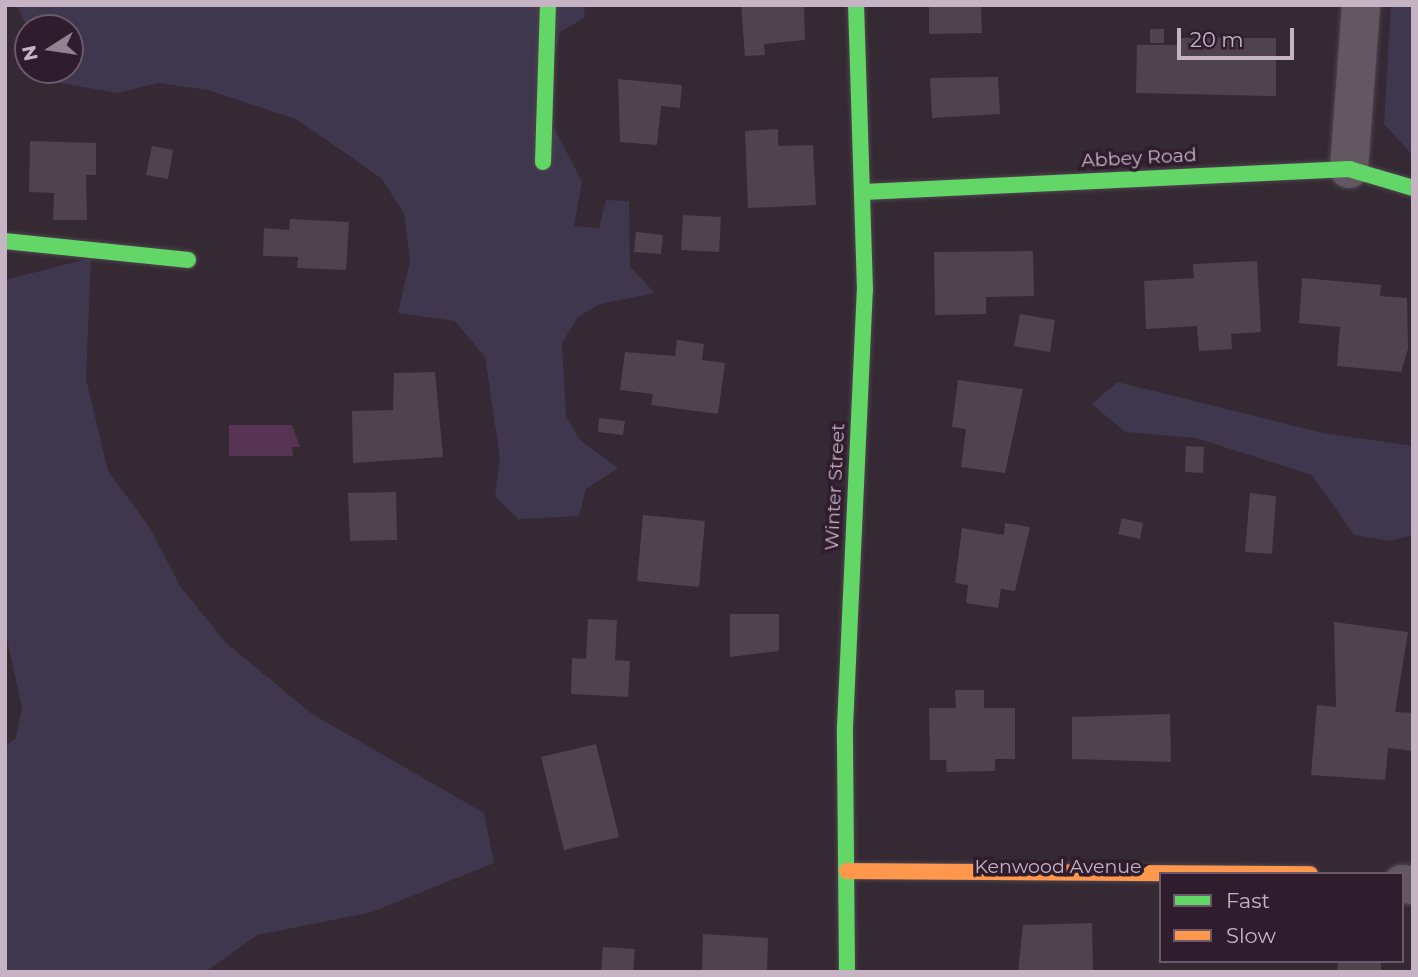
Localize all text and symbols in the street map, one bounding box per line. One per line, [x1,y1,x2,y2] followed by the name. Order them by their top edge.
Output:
[14,14,84,84] north arrow
[1180,14,1297,58] scale bar
[1190,27,1244,52] text: 20 m
[17,43,43,63] text: N
[1081,144,1197,172] street label: Abbey Road
[820,423,850,551] street label: Winter Street
[975,856,1141,878] street label: Kenwood Avenue
[1159,872,1404,963] legend
[1226,888,1270,913] text: Fast
[1226,923,1276,948] text: Slow

